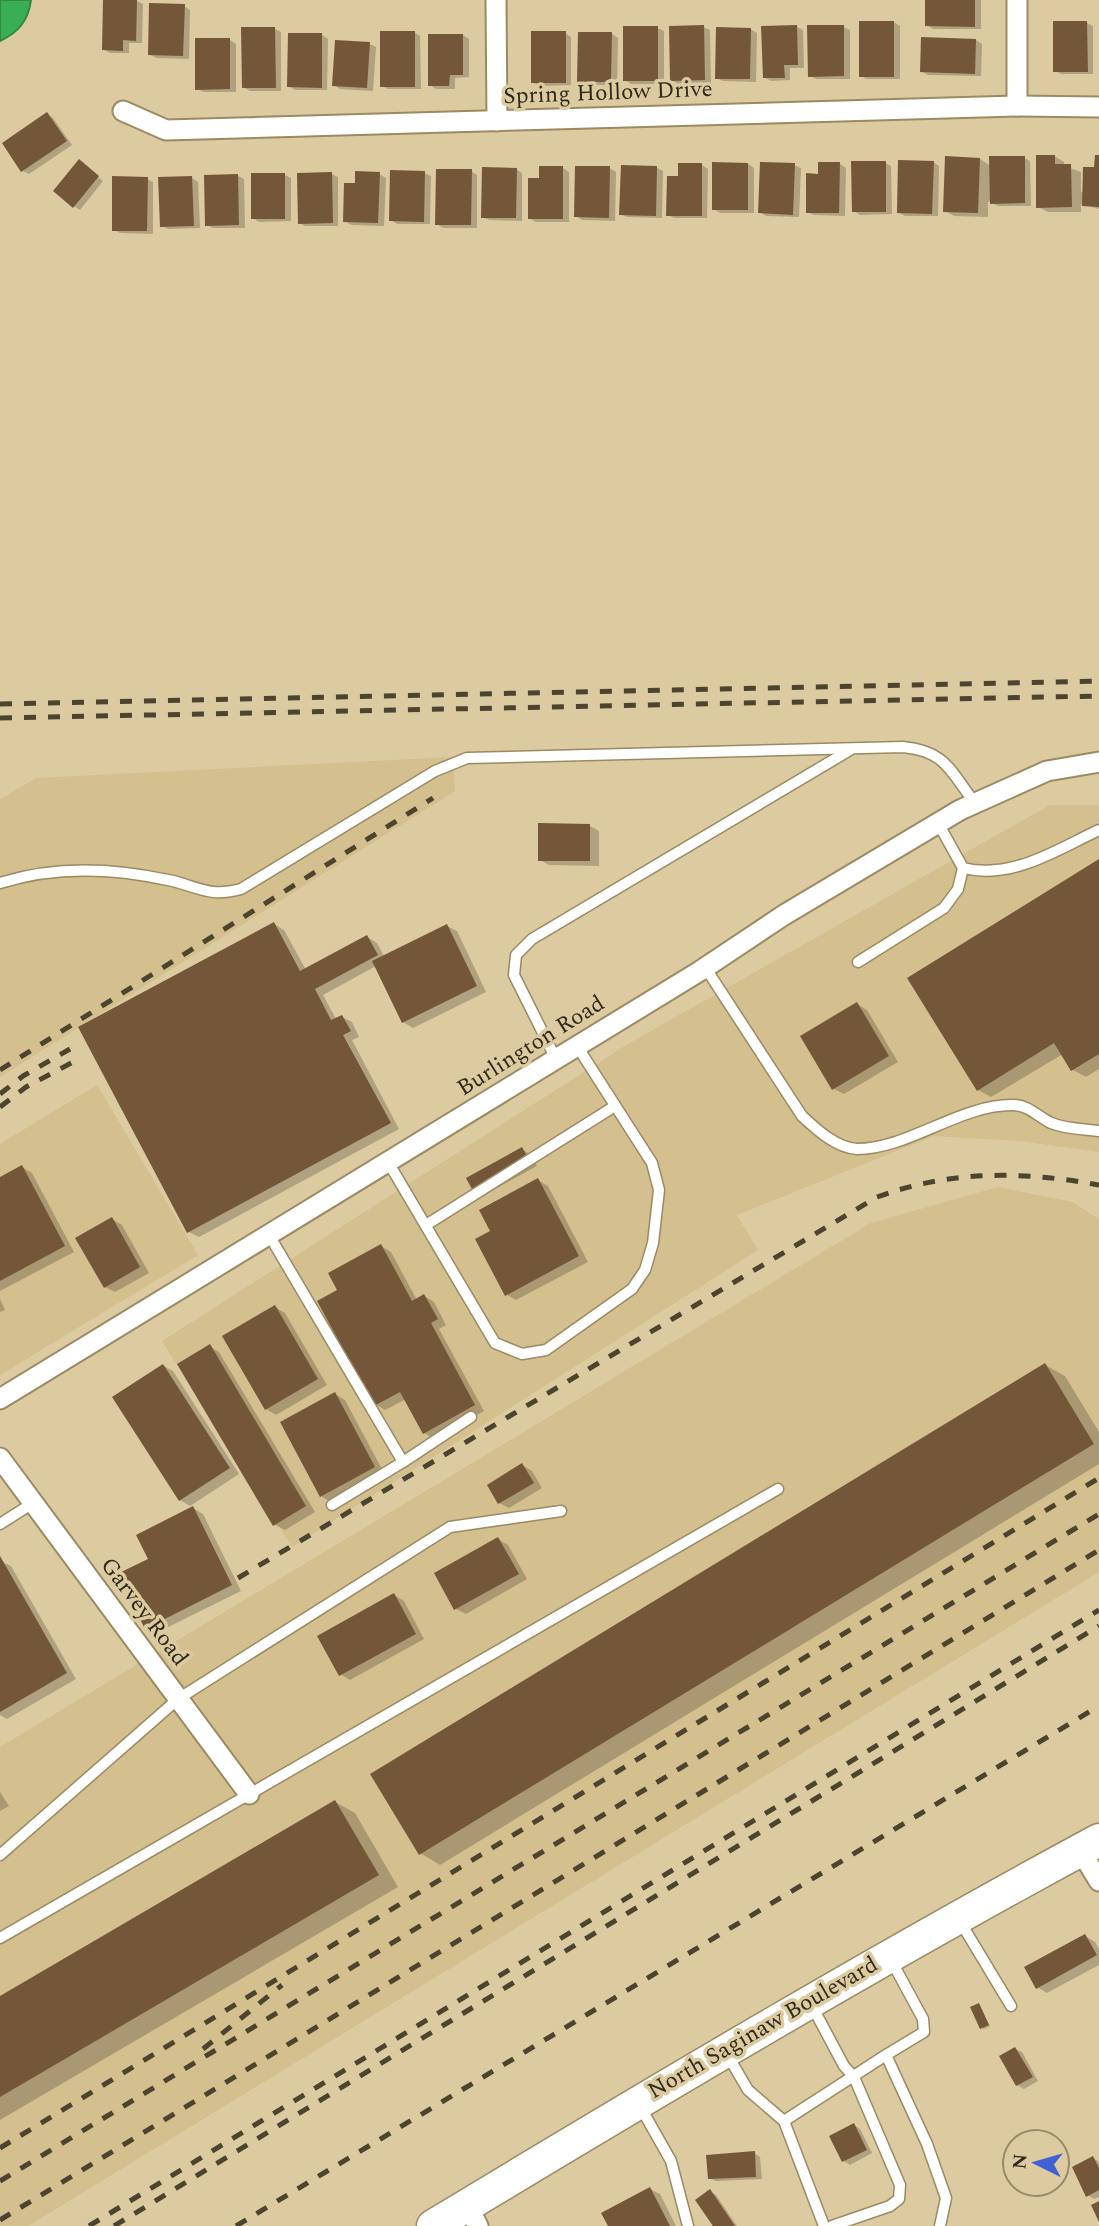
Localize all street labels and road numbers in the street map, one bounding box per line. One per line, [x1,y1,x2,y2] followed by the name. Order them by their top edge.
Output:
[503,72,713,114] street label: Spring Hollow Drive
[450,986,612,1105] street label: Burlington Road
[91,1550,197,1674] street label: Garvey Road
[641,1947,885,2108] street label: North Saginaw Boulevard

